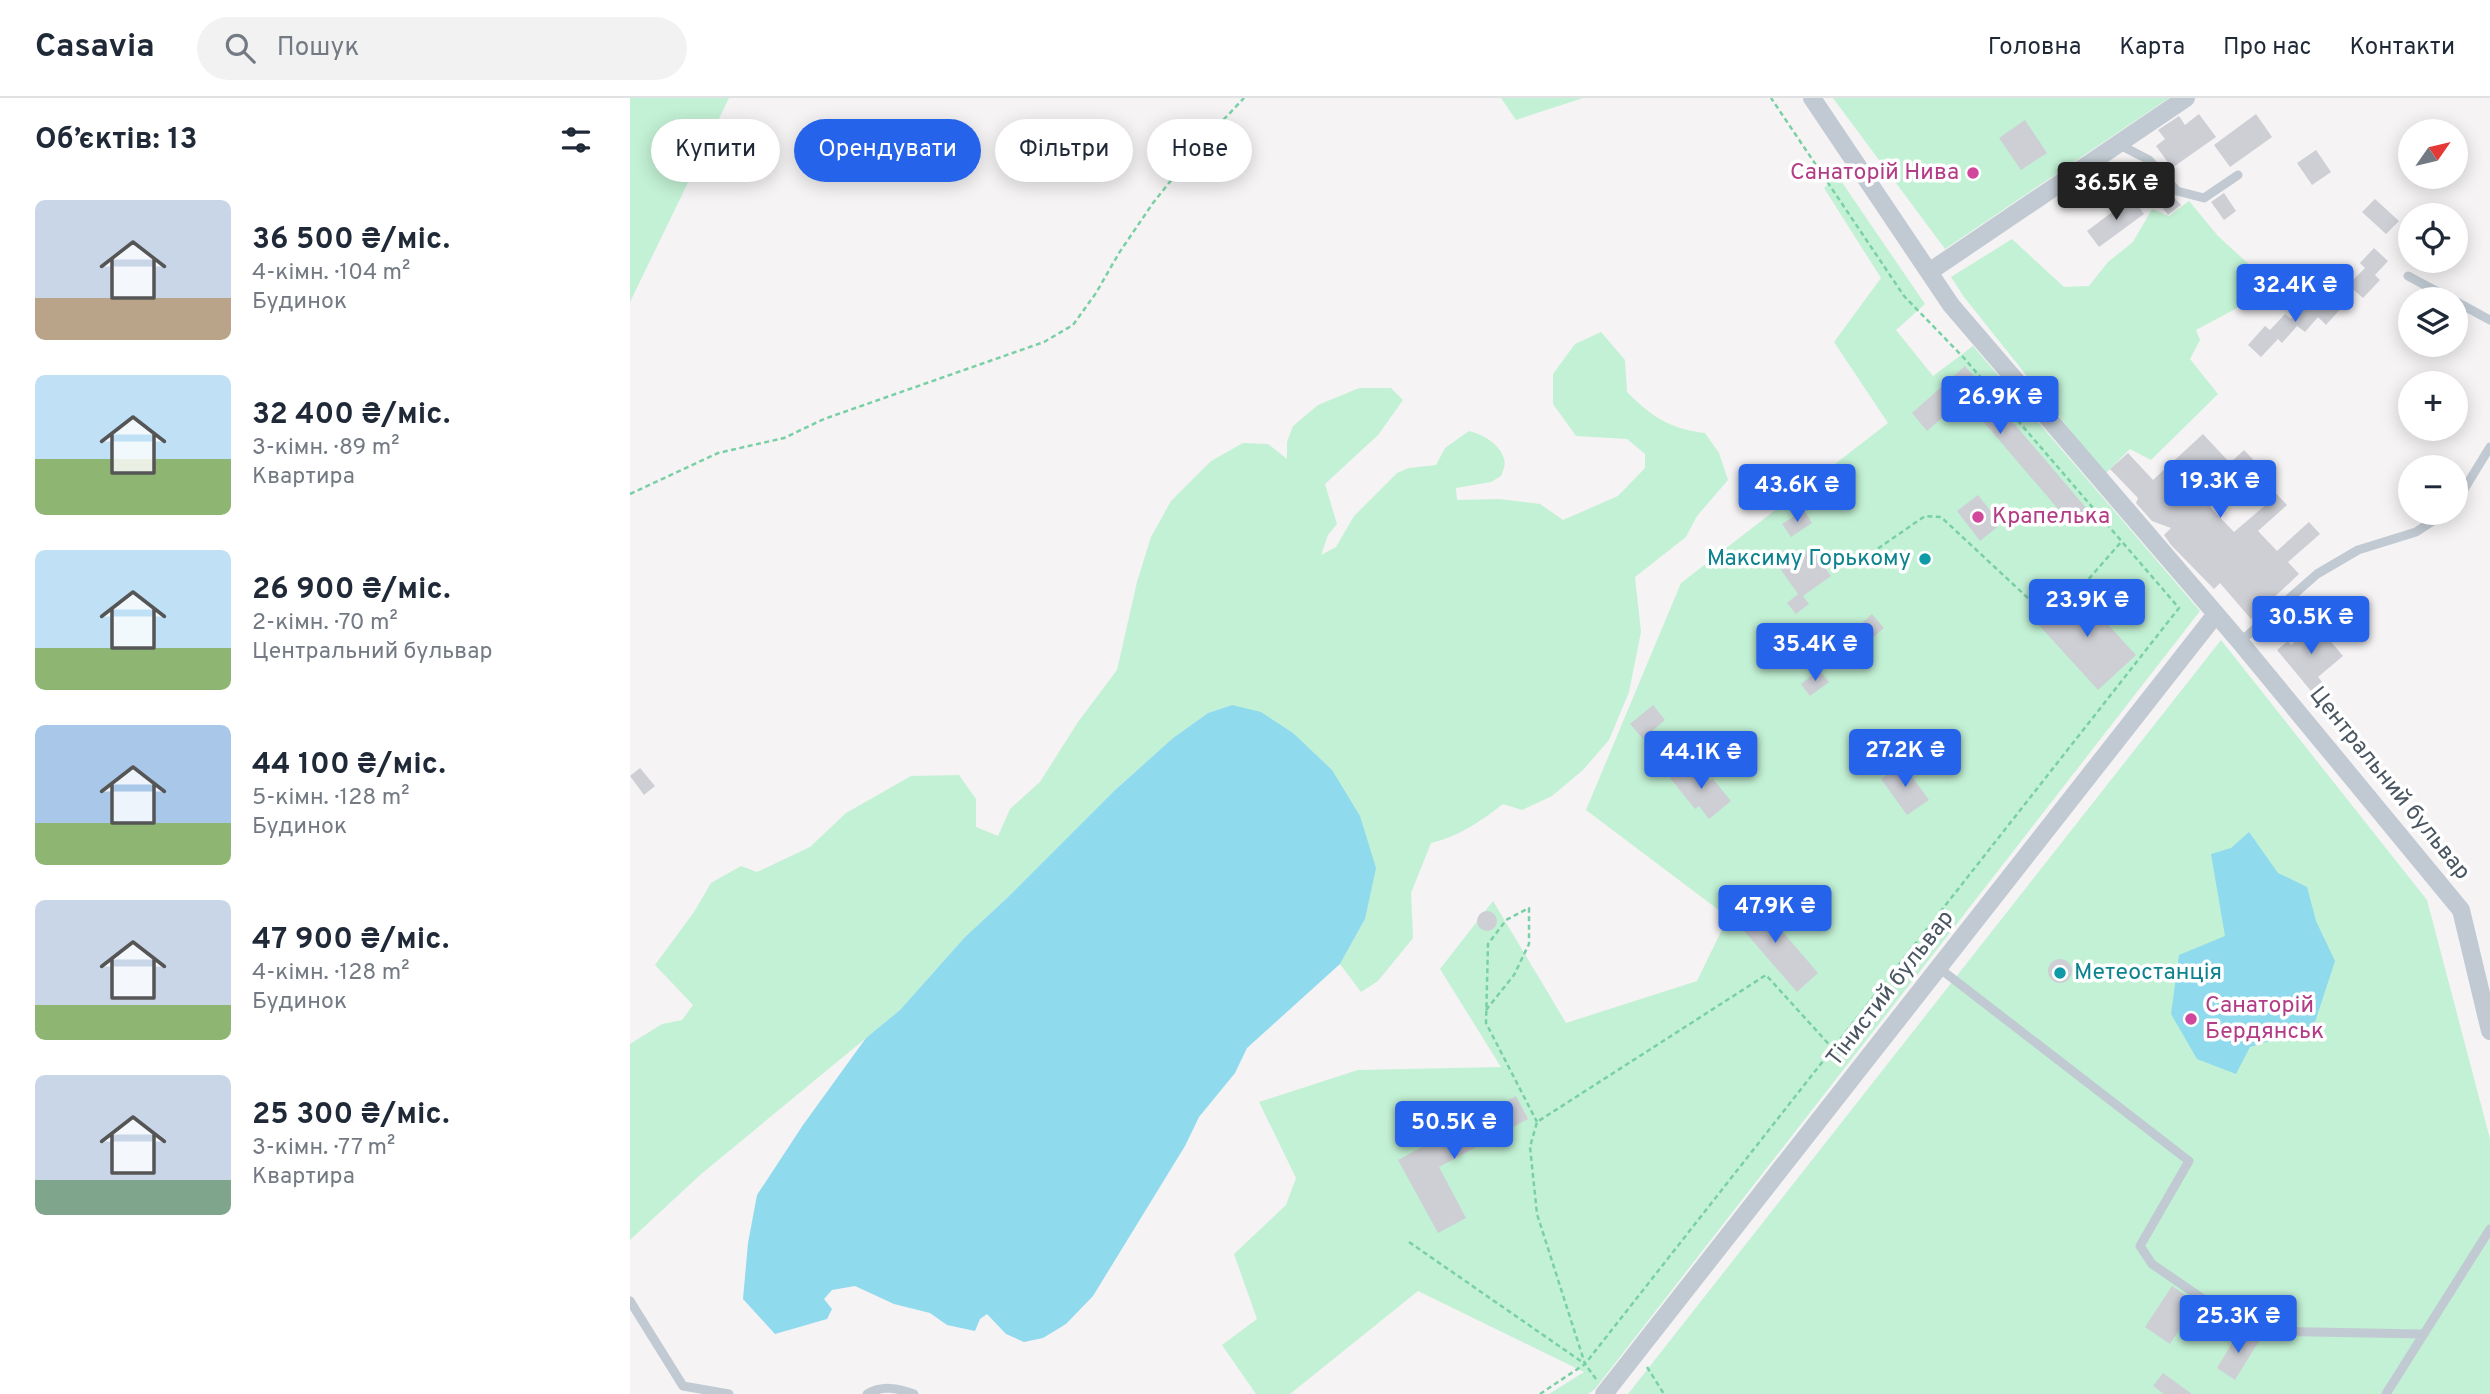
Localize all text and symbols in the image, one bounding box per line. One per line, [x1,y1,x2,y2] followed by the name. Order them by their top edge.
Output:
[197,17,687,80] search box
[35,27,155,69] text: Casavia
[221,29,259,67] icon: search
[277,32,359,65] text: Пошук
[1988,33,2081,63] text: Головна
[2119,33,2185,63] text: Карта
[2223,33,2311,63] text: Про нас
[2349,33,2455,63] text: Контакти
[651,119,780,182] chip: Купити
[794,119,981,182] chip: Орендувати
[995,119,1133,182] chip: Фільтри
[1147,119,1252,182] chip: Нове
[2398,119,2468,189] north arrow
[2398,119,2468,525] map controls
[557,121,595,159] icon: filters
[35,122,197,159] text: Об’єктів: 13
[1790,159,1959,188] place label: Санаторій Нива
[2051,162,2181,222] pin: 36.5K ₴
[1965,165,1981,181] marker: Санаторій Нива
[2074,170,2158,199] text: 36.5K ₴
[2398,203,2468,273] button: locate
[252,222,450,259] text: 36 500 ₴/міс.
[91,228,175,312] icon: home
[252,259,410,288] text: 4-кімн. · 104 m²
[2230,264,2360,324] pin: 32.4K ₴
[2253,272,2337,301] text: 32.4K ₴
[2398,287,2468,357] button: layers
[252,288,347,317] text: Будинок
[2398,371,2468,441] button: +
[1935,376,2065,436] pin: 26.9K ₴
[1957,384,2043,413] text: 26.9K ₴
[252,397,450,434] text: 32 400 ₴/міс.
[91,403,175,487] icon: home
[252,434,400,463] text: 3-кімн. · 89 m²
[2398,455,2468,525] button: −
[2155,460,2285,520] pin: 19.3K ₴
[252,463,355,492] text: Квартира
[1732,464,1862,524] pin: 43.6K ₴
[2180,468,2260,497] text: 19.3K ₴
[1755,472,1839,501] text: 43.6K ₴
[1992,503,2110,532] place label: Крапелька
[1970,509,1986,525] marker: Крапелька
[1707,545,1911,574] place label: Максиму Горькому
[1917,551,1933,567] marker: Максиму Горькому
[252,572,451,609] text: 26 900 ₴/міс.
[91,578,175,662] icon: home
[2022,580,2152,639] pin: 23.9K ₴
[2045,587,2129,616] text: 23.9K ₴
[2246,596,2376,656] pin: 30.5K ₴
[2268,604,2354,633] text: 30.5K ₴
[252,609,398,638] text: 2-кімн. · 70 m²
[1750,624,1880,683] pin: 35.4K ₴
[1772,631,1858,660] text: 35.4K ₴
[252,638,493,667] text: Центральний бульвар
[2302,681,2476,887] street label: Центральний бульвар
[1840,730,1970,789] pin: 27.2K ₴
[1636,732,1766,791] pin: 44.1K ₴
[1865,737,1945,766] text: 27.2K ₴
[1660,739,1742,768] text: 44.1K ₴
[252,747,446,784] text: 44 100 ₴/міс.
[91,753,175,837] icon: home
[252,784,410,813] text: 5-кімн. · 128 m²
[252,813,347,842] text: Будинок
[1710,886,1840,945] pin: 47.9K ₴
[1734,893,1816,922] text: 47.9K ₴
[1821,905,1961,1073] street label: Тінистий бульвар
[252,922,449,959] text: 47 900 ₴/міс.
[91,928,175,1012] icon: home
[252,959,410,988] text: 4-кімн. · 128 m²
[2074,959,2222,988] place label: Метеостанція
[2052,965,2068,981] marker: Метеостанція
[252,988,347,1017] text: Будинок
[2205,992,2324,1047] place label: Санаторій Бердянськ
[2183,1011,2199,1027] marker: Санаторій Бердянськ
[252,1097,450,1134] text: 25 300 ₴/міс.
[1389,1102,1519,1161] pin: 50.5K ₴
[91,1103,175,1187] icon: home
[1411,1109,1497,1138] text: 50.5K ₴
[252,1134,395,1163] text: 3-кімн. · 77 m²
[252,1163,355,1192] text: Квартира
[2173,1296,2303,1355] pin: 25.3K ₴
[2196,1303,2280,1332] text: 25.3K ₴

